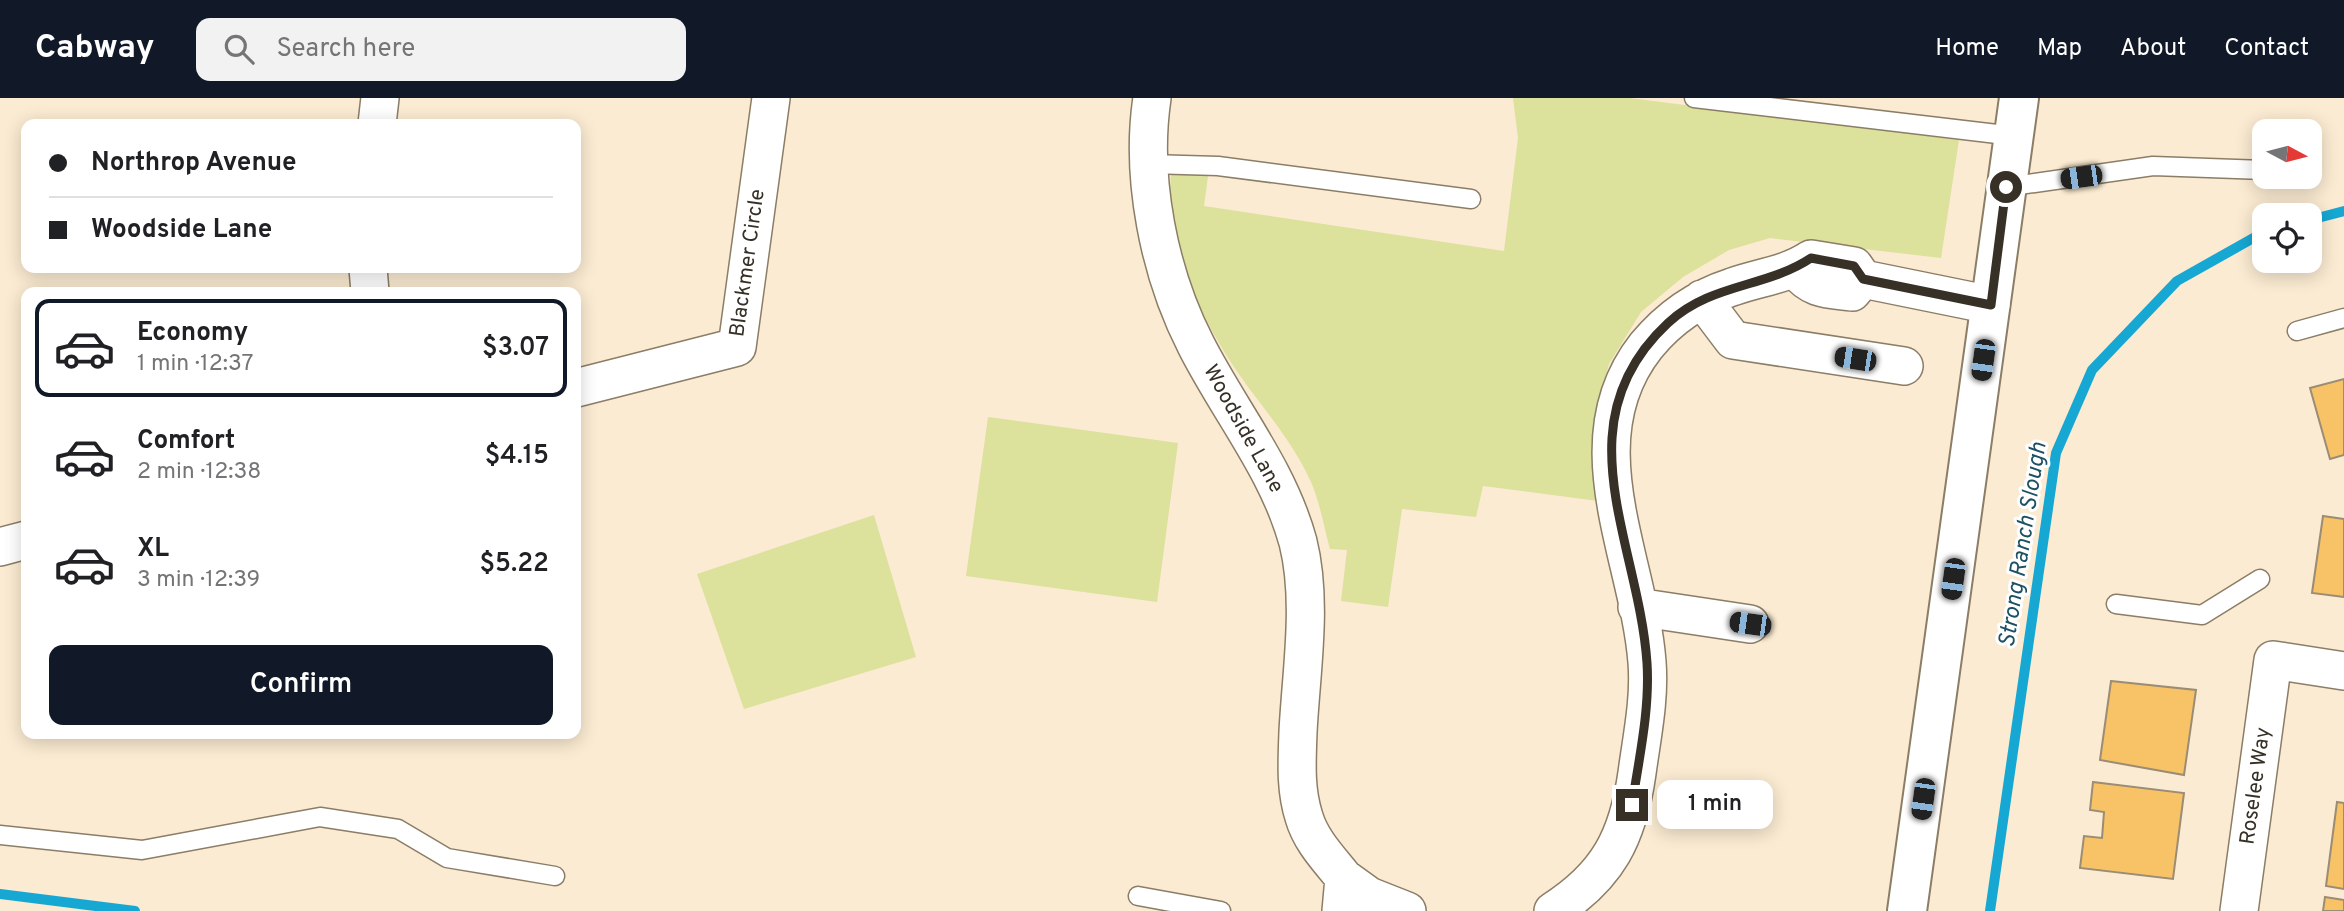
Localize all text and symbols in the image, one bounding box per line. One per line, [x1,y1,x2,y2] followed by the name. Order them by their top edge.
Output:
[196,18,686,81] search box
[35,28,154,70] text: Cabway
[220,30,258,68] icon: search
[276,33,415,66] text: Search here
[1935,34,1999,64] text: Home
[2037,34,2082,64] text: Map
[2120,34,2186,64] text: About
[2224,34,2309,64] text: Contact
[2252,119,2322,189] north arrow
[2252,119,2322,273] map controls
[91,147,296,180] text: Northrop Avenue
[2059,164,2104,190] car
[1990,171,2022,203] route start
[724,187,772,339] street label: Blackmer Circle
[2252,203,2322,273] button: locate
[91,214,272,247] text: Woodside Lane
[53,317,116,380] icon: car
[137,317,248,350] text: Economy
[482,332,549,365] text: $3.07
[1970,338,1997,382] car
[1833,345,1878,373] car
[137,350,254,379] text: 1 min · 12:37
[1197,360,1289,498] street label: Woodside Lane
[53,425,116,488] icon: car
[137,425,235,458] text: Comfort
[485,440,549,473] text: $4.15
[1993,440,2055,650] water label: Strong Ranch Slough
[137,458,261,487] text: 2 min · 12:38
[53,533,116,596] icon: car
[137,533,169,566] text: XL
[480,548,549,581] text: $5.22
[1940,557,1967,601] car
[137,566,260,595] text: 3 min · 12:39
[1728,611,1773,637] car
[49,645,553,725] button: Confirm
[2234,726,2278,846] street label: Roselee Way
[1910,777,1937,821] car
[1656,780,1772,830] callout: 1 min
[1616,789,1648,821] route end
[1688,790,1742,819] text: 1 min

